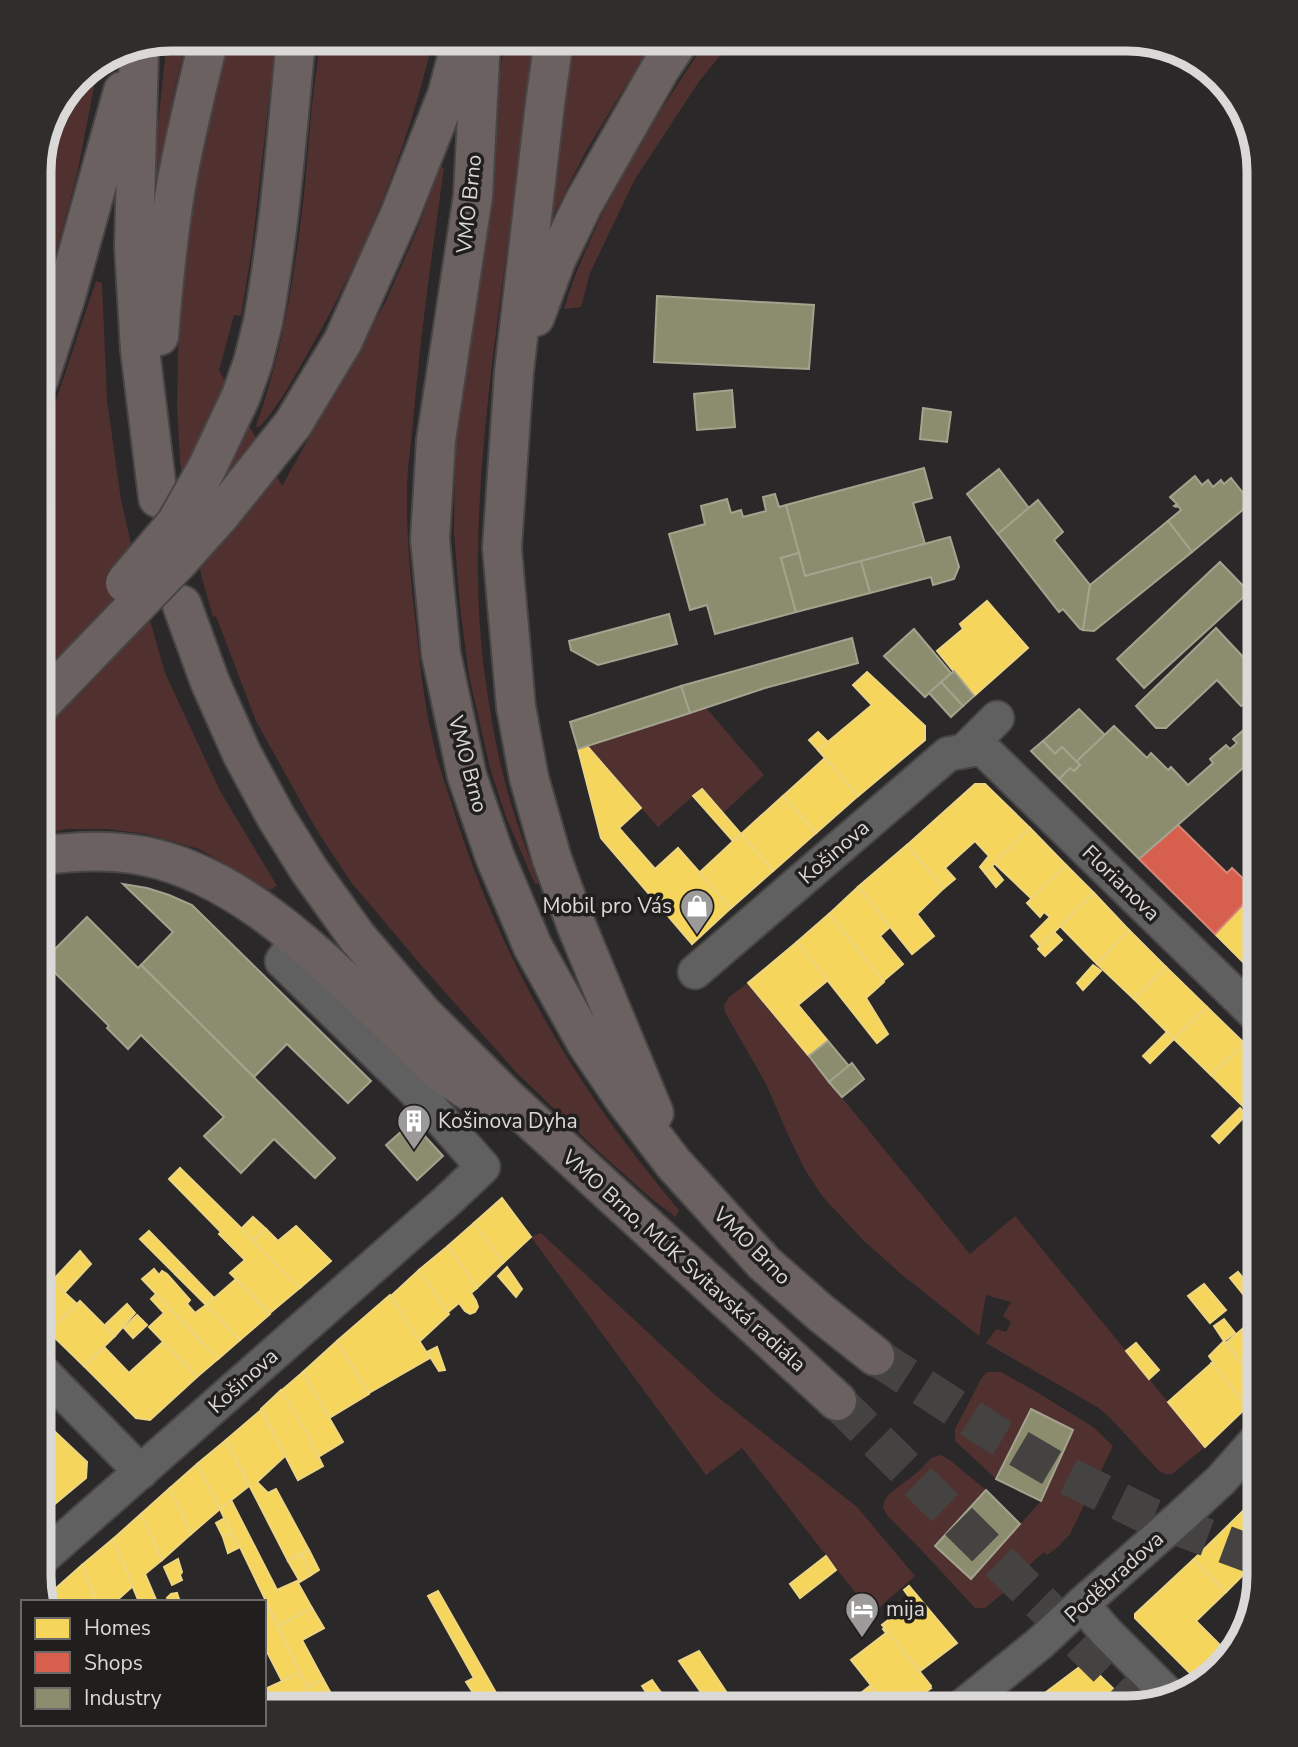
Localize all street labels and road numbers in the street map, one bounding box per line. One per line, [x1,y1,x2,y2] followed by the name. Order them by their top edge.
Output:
[450,153,488,256] street label: VMO Brno
[441,711,494,816] street label: VMO Brno
[793,814,875,890] street label: Košinova
[1076,839,1166,927] street label: Florianova
[555,1143,812,1378] street label: VMO Brno, MÚK Svitavská radiála
[706,1200,797,1291] street label: VMO Brno
[202,1342,284,1420] street label: Košinova
[1058,1525,1170,1629] street label: Poděbradova

